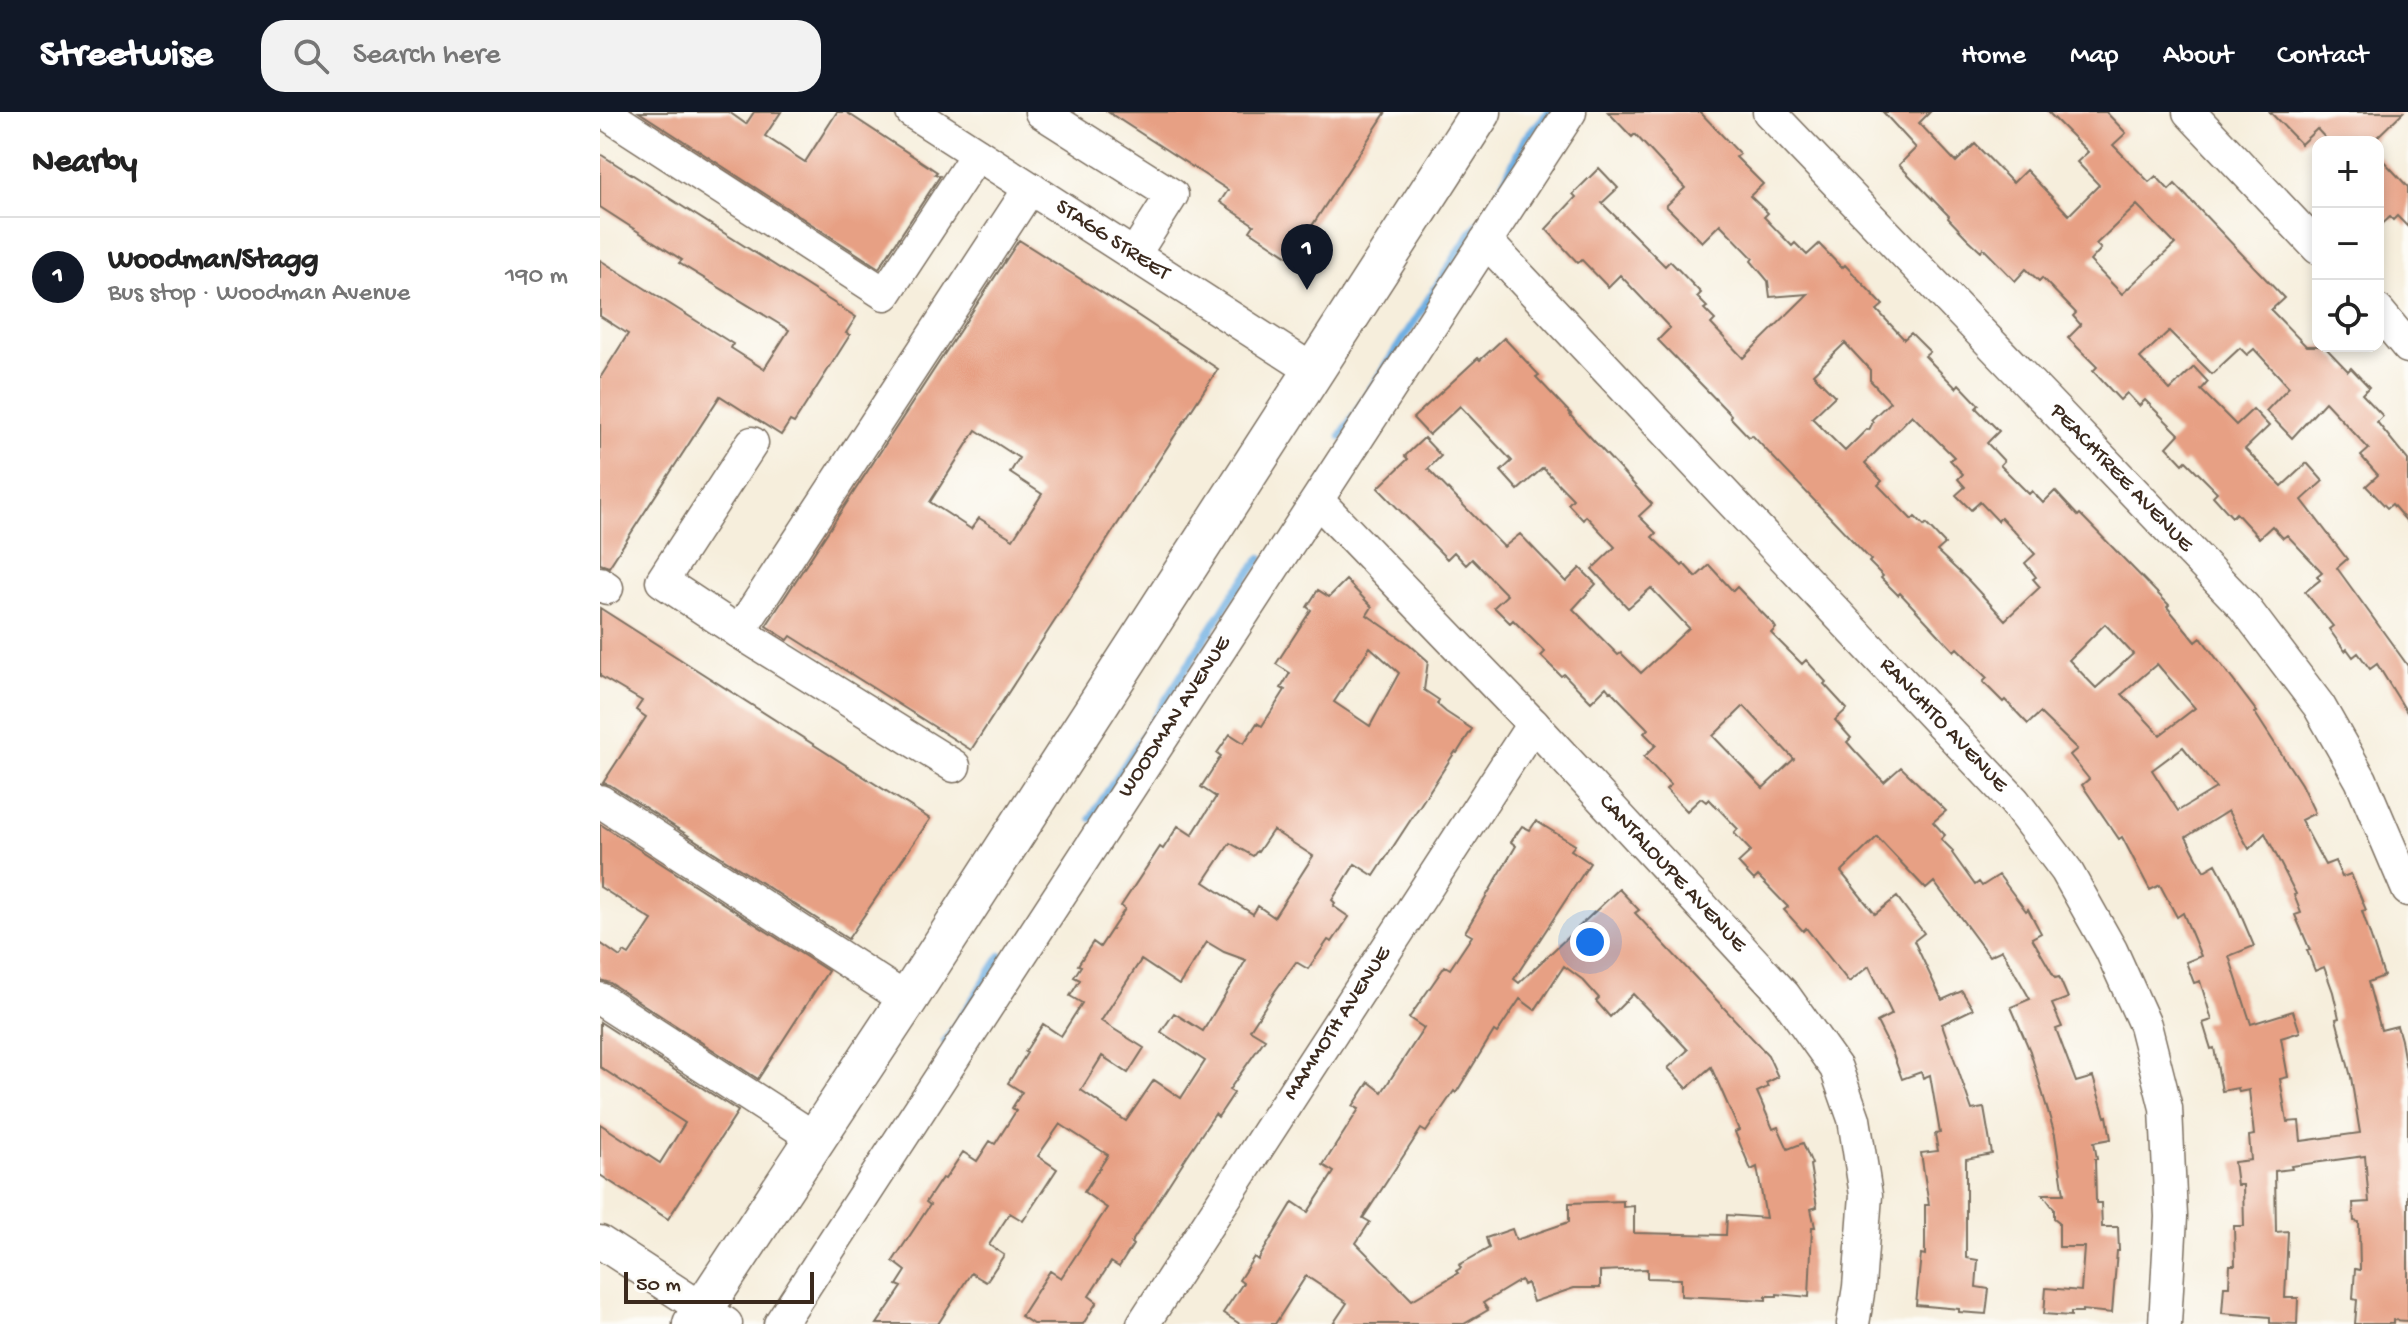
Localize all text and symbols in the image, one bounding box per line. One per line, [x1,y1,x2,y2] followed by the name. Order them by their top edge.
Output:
[261,20,821,92] search box
[40,34,213,78] text: Streetwise
[289,34,333,78] icon: search
[353,39,500,74] text: Search here
[1961,40,2026,73] text: Home
[2070,40,2119,73] text: Map
[2163,40,2233,73] text: About
[2277,40,2368,73] text: Contact
[2312,136,2384,352] map controls
[2312,136,2384,208] button: +
[32,144,137,184] text: Nearby
[1050,195,1175,288] street label: STAGG STREET
[2312,208,2384,280] button: −
[1281,224,1333,290] pin: 1
[108,244,319,279] text: Woodman/Stagg
[53,262,63,293] text: 1
[505,262,568,293] text: 190 m
[108,279,410,310] text: Bus stop · Woodman Avenue
[2312,280,2384,352] button: locate
[2043,398,2199,559] street label: PEACHTREE AVENUE
[1113,631,1238,803] street label: WOODMAN AVENUE
[1873,653,2013,799] street label: RANCHITO AVENUE
[1592,790,1752,959] street label: CANTALOUPE AVENUE
[1570,922,1610,962] your location
[1279,941,1398,1106] street label: MAMMOTH AVENUE
[624,1268,814,1304] scale bar
[636,1273,681,1299] text: 50 m

